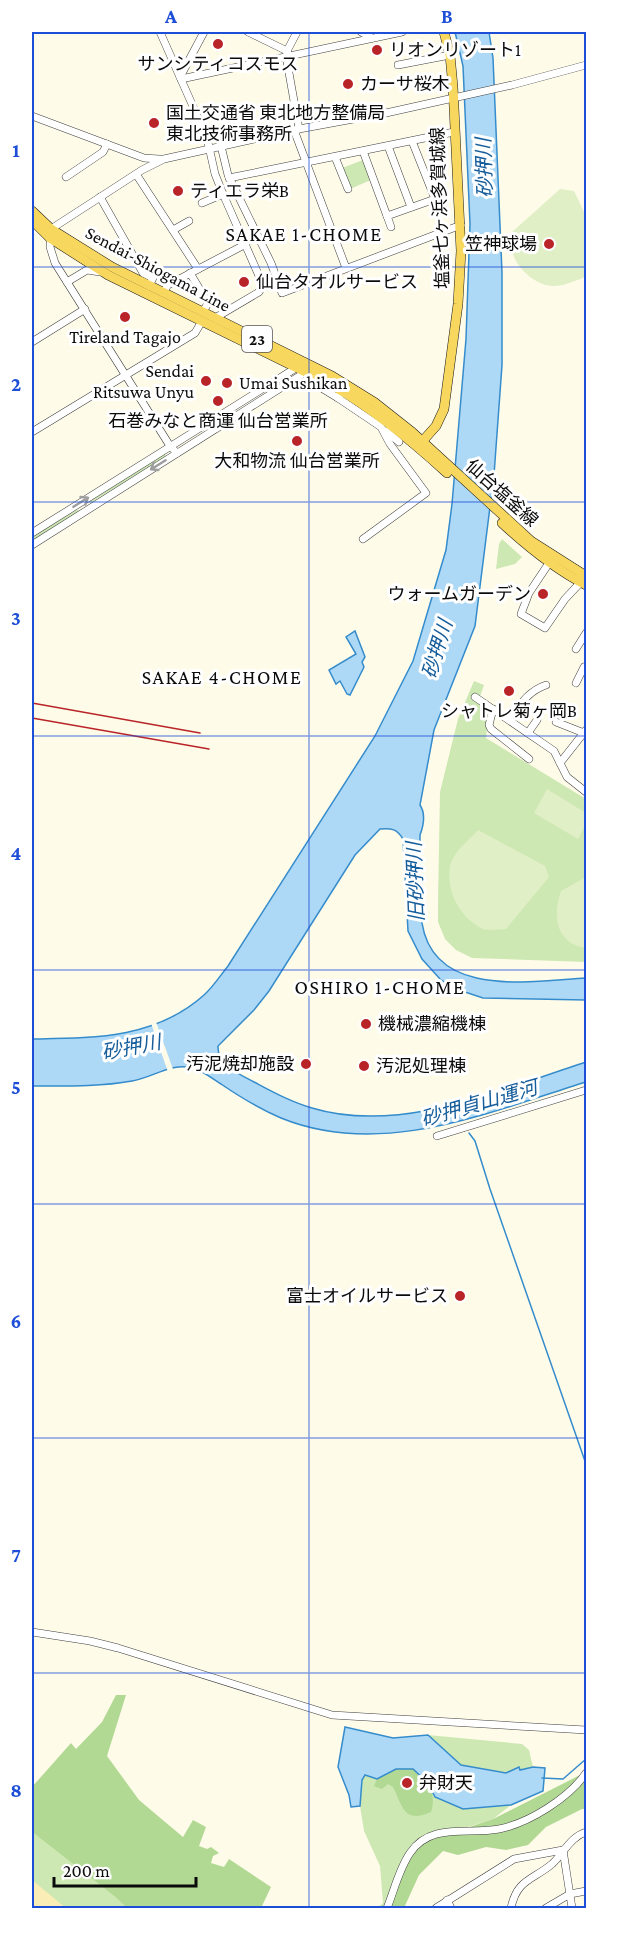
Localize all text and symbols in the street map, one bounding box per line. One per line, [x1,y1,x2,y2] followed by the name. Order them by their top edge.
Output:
[164,5,178,27] text: A
[441,5,453,27] text: B
[211,37,225,51] marker: サンシティコスモス
[389,40,521,60] place label: リオンリゾート1
[370,43,384,57] marker: リオンリゾート1
[138,54,298,74] place label: サンシティコスモス
[360,74,450,94] place label: カーサ桜木
[341,77,355,91] marker: カーサ桜木
[166,103,385,144] place label: 国土交通省 東北地方整備局 東北技術事務所
[147,116,161,130] marker: 国土交通省 東北地方整備局 東北技術事務所
[427,127,453,289] street label: 塩釜七ヶ浜多賀城線
[472,136,496,198] water label: 砂押川
[12,139,20,161] text: 1
[190,181,289,201] place label: ティエラ栄B
[171,184,185,198] marker: ティエラ栄B
[82,222,234,316] street label: Sendai-Shiogama Line
[225,223,383,245] district label: SAKAE 1-CHOME
[465,234,537,254] place label: 笠神球場
[542,237,556,251] marker: 笠神球場
[256,272,418,292] place label: 仙台タオルサービス
[237,275,251,289] marker: 仙台タオルサービス
[118,310,132,324] marker: Tireland Tagajo
[242,326,272,352] road number: 23
[69,327,181,348] place label: Tireland Tagajo
[93,361,194,402] place label: Sendai Ritsuwa Unyu
[11,373,21,395] text: 2
[239,373,348,393] place label: Umai Sushikan
[199,374,213,388] marker: Sendai Ritsuwa Unyu
[220,376,234,390] marker: Umai Sushikan
[211,394,225,408] marker: 石巻みなと商運 仙台営業所
[108,411,328,431] place label: 石巻みなと商運 仙台営業所
[290,434,304,448] marker: 大和物流 仙台営業所
[214,451,380,471] place label: 大和物流 仙台営業所
[462,455,542,531] street label: 仙台塩釜線
[150,460,167,472] one-way arrow
[72,495,89,507] one-way arrow
[388,584,531,604] place label: ウォームガーデン
[536,587,550,601] marker: ウォームガーデン
[11,607,21,629] text: 3
[418,615,457,681] water label: 砂押川
[142,666,302,688] district label: SAKAE 4-CHOME
[502,684,516,698] marker: シャトレ菊ヶ岡B
[441,701,577,721] place label: シャトレ菊ヶ岡B
[403,840,427,922] water label: 旧砂押川
[11,842,22,864] text: 4
[295,976,465,998] district label: OSHIRO 1-CHOME
[378,1014,486,1034] place label: 機械濃縮機棟
[359,1017,373,1031] marker: 機械濃縮機棟
[99,1030,165,1064] water label: 砂押川
[186,1054,294,1074] place label: 汚泥焼却施設
[376,1056,466,1076] place label: 汚泥処理棟
[299,1057,313,1071] marker: 汚泥焼却施設
[357,1059,371,1073] marker: 汚泥処理棟
[418,1075,544,1130] water label: 砂押貞山運河
[11,1076,21,1098] text: 5
[286,1286,448,1306] place label: 富士オイルサービス
[453,1289,467,1303] marker: 富士オイルサービス
[11,1310,21,1332] text: 6
[11,1544,21,1566] text: 7
[419,1773,473,1793] place label: 弁財天
[400,1776,414,1790] marker: 弁財天
[10,1779,22,1801] text: 8
[54,1850,196,1888] scale bar
[63,1861,110,1881] text: 200 m

